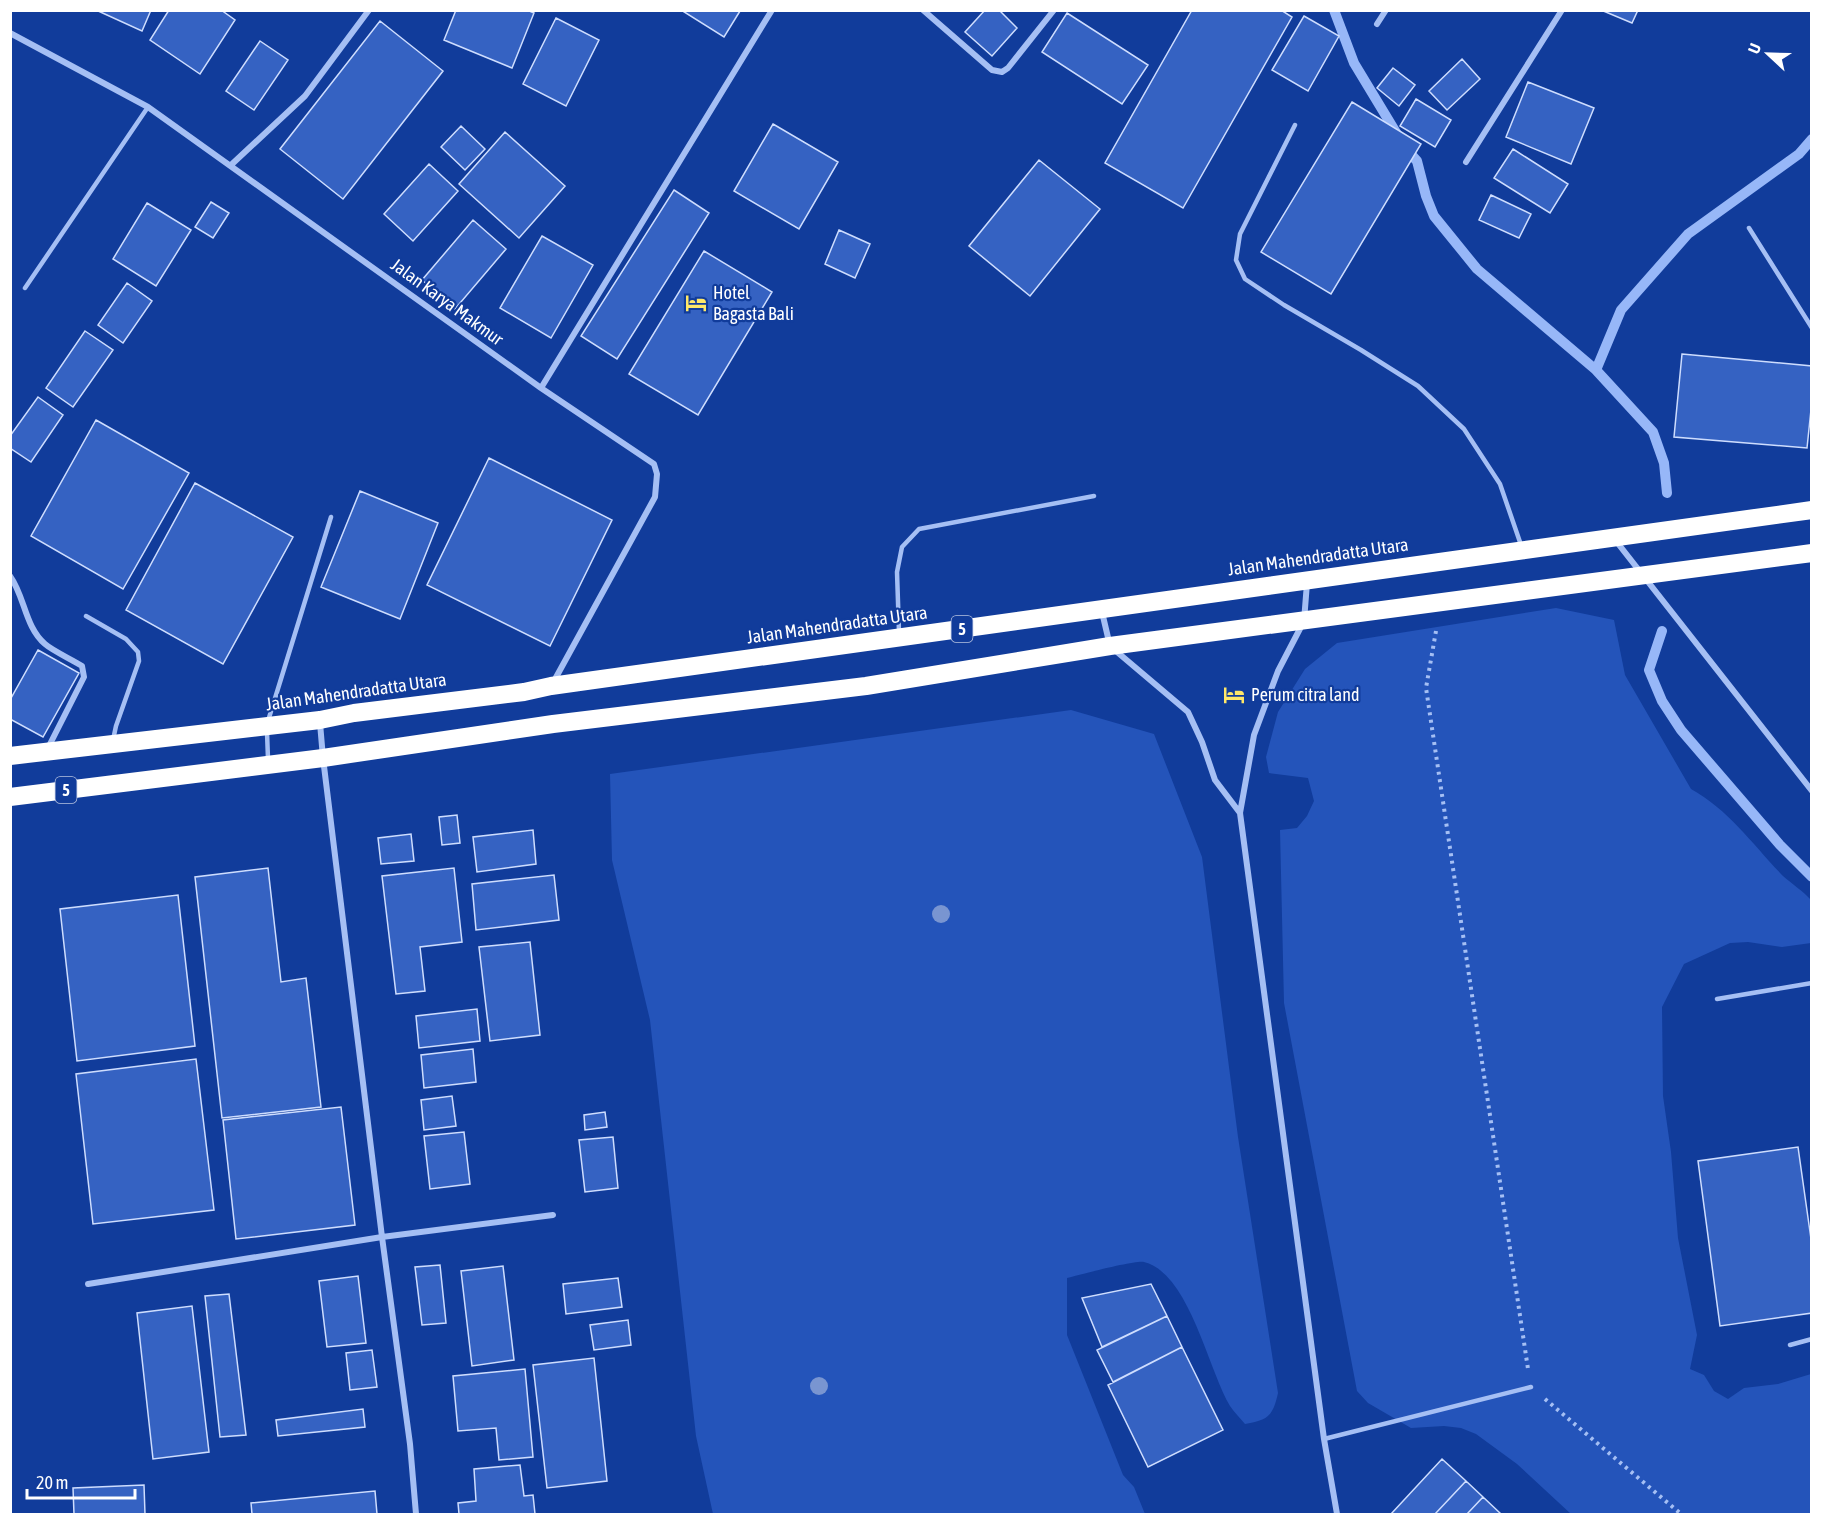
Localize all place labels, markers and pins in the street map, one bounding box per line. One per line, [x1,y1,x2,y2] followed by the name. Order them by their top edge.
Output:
[713,282,794,324] place label: Hotel Bagasta Bali
[684,291,708,315] hotel icon: Hotel Bagasta Bali
[1222,683,1246,707] hotel icon: Perum citra land
[1251,684,1359,705] place label: Perum citra land

